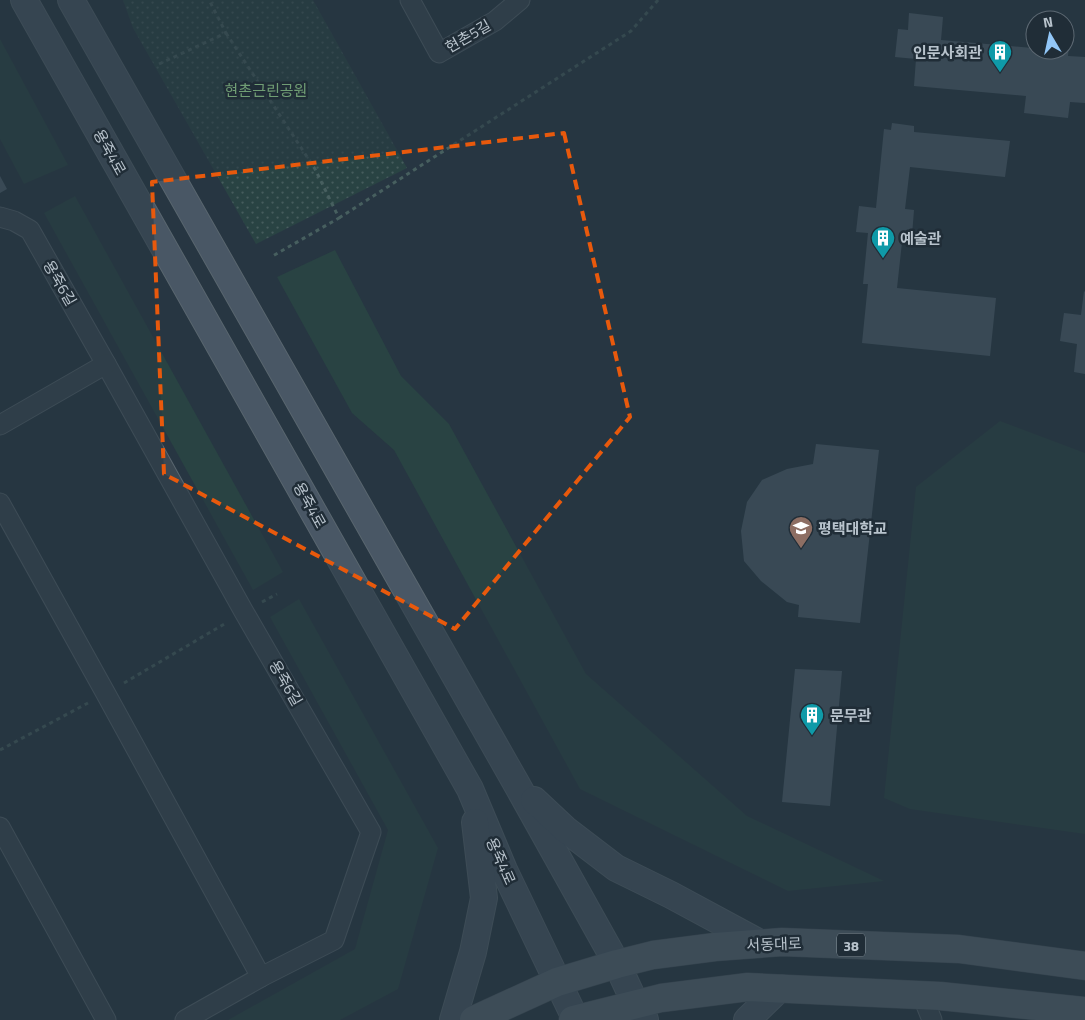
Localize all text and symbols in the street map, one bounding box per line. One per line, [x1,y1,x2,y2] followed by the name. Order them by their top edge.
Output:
[1025,10,1075,60] north arrow
[1041,11,1054,33] text: N
[441,14,495,58] street label: 현촌5길
[987,39,1013,73] building icon: 인문사회관
[913,41,982,64] place label: 인문사회관
[225,79,307,102] park label: 현촌근린공원
[88,125,132,179] street label: 용죽4로
[870,225,896,259] building icon: 예술관
[900,227,942,250] place label: 예술관
[38,256,82,310] street label: 용죽6길
[288,478,332,532] street label: 용죽4로
[788,515,814,549] school or university icon: 평택대학교
[818,517,887,540] place label: 평택대학교
[264,656,308,710] street label: 용죽6길
[799,702,825,736] building icon: 문무관
[830,704,872,727] place label: 문무관
[480,834,522,888] street label: 용죽4로
[746,932,802,956] street label: 서동대로
[837,934,865,956] road number: 38

